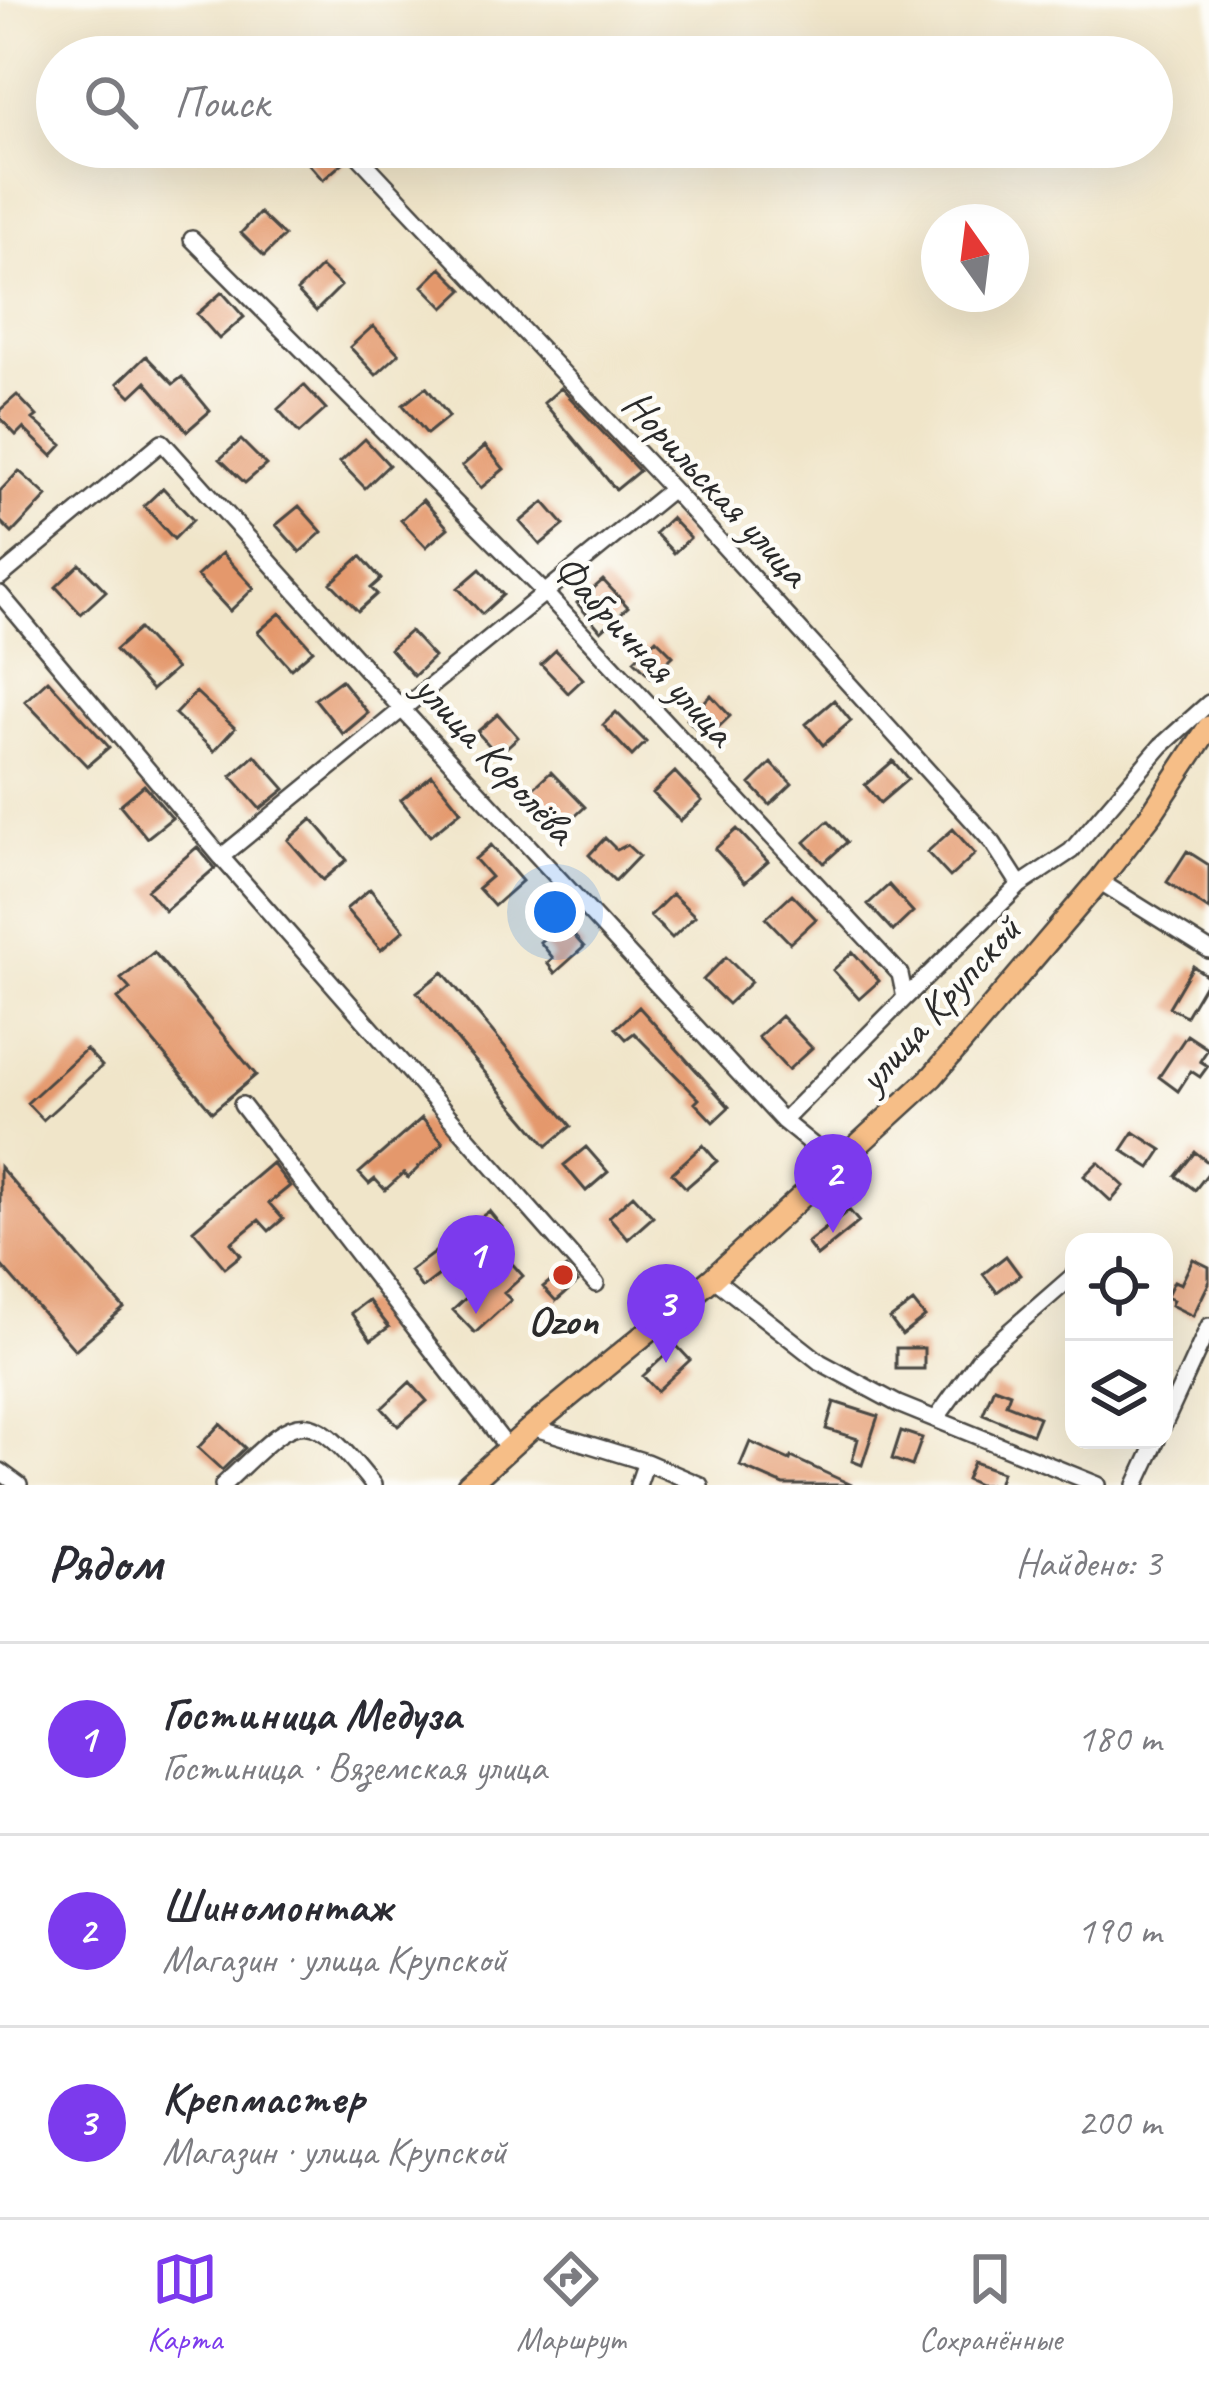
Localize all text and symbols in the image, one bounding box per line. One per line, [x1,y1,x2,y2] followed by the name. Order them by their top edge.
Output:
[36,36,1173,168] search box
[78,69,144,135] icon: search
[174,74,269,131] text: Поиск
[921,204,1029,312] north arrow
[611,378,823,600] street label: Норильская улица
[541,543,748,759] street label: Фабричная улица
[401,661,589,857] street label: улица Королёва
[525,882,585,942] your location
[844,903,1034,1106] street label: улица Крупской
[794,1134,872,1233] pin: 2
[437,1215,515,1314] pin: 1
[1065,1233,1173,1449] map controls
[1065,1233,1173,1341] button: locate
[550,1262,576,1288] marker: Ozon
[627,1264,705,1363] pin: 3
[528,1294,599,1347] place label: Ozon
[1065,1341,1173,1449] button: layers
[48,1531,162,1595] text: Рядом
[1016,1539,1161,1588] text: Найдено: 3
[162,1686,461,1743] text: Гостиница Медуза
[78,1714,96,1763] text: 1
[1077,1714,1161,1763] text: 180 m
[162,1743,546,1792] text: Гостиница · Вяземская улица
[162,1878,392,1935] text: Шиномонтаж
[78,1906,96,1955] text: 2
[1077,1906,1161,1955] text: 190 m
[162,1935,507,1984] text: Магазин · улица Крупской
[162,2070,365,2127] text: Крепмастер
[78,2098,96,2147] text: 3
[1077,2098,1161,2147] text: 200 m
[162,2127,507,2176] text: Магазин · улица Крупской
[147,2246,222,2360] tab: Карта
[516,2246,625,2360] tab: Маршрут
[919,2246,1062,2360] tab: Сохранённые

